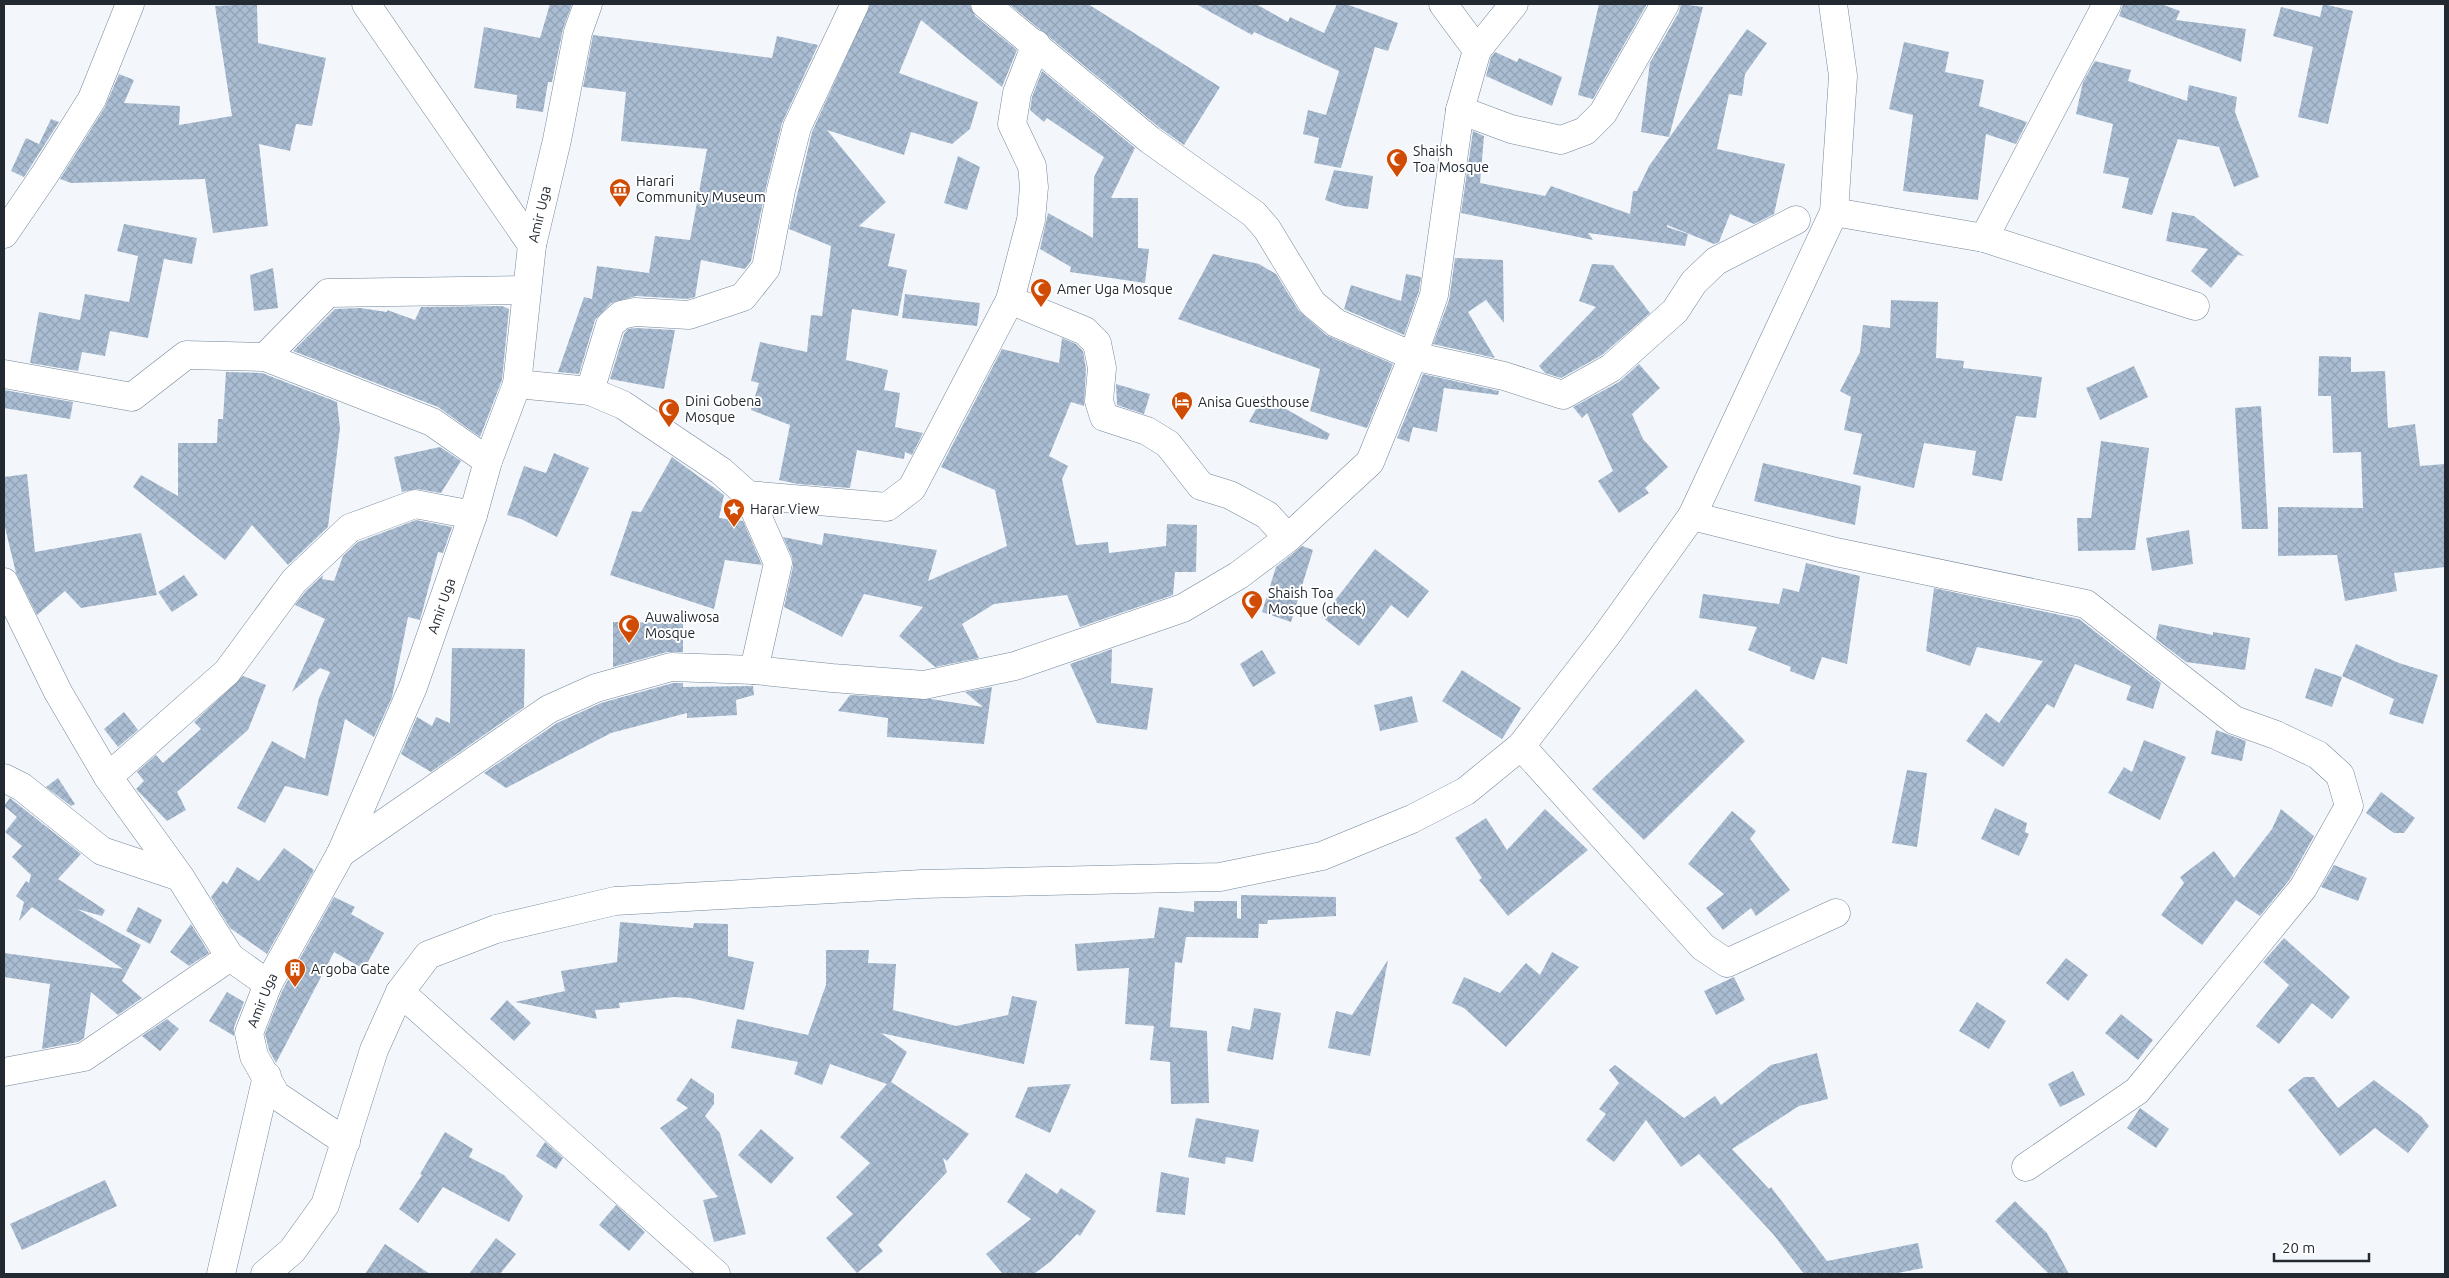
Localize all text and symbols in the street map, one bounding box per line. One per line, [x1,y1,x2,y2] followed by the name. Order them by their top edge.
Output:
[1413,143,1489,175] place label: Shaish Toa Mosque
[1385,147,1409,178] mosque icon: Shaish Toa Mosque
[636,173,766,205] place label: Harari Community Museum
[608,177,632,208] museum icon: Harari Community Museum
[525,184,554,244] street label: Amir Uga
[1029,277,1053,308] mosque icon: Amer Uga Mosque
[1057,281,1173,297] place label: Amer Uga Mosque
[1170,390,1194,421] hotel icon: Anisa Guesthouse
[685,393,761,425] place label: Dini Gobena Mosque
[1198,394,1310,410] place label: Anisa Guesthouse
[657,397,681,428] mosque icon: Dini Gobena Mosque
[722,497,746,528] place icon: Harar View
[750,501,819,517] place label: Harar View
[424,576,458,636] street label: Amir Uga
[1268,585,1366,617] place label: Shaish Toa Mosque (check)
[1240,589,1264,620] mosque icon: Shaish Toa Mosque (check)
[645,609,720,641] place label: Auwaliwosa Mosque
[617,613,641,644] mosque icon: Auwaliwosa Mosque
[283,957,307,988] building icon: Argoba Gate
[311,961,390,977] place label: Argoba Gate
[244,970,281,1030] street label: Amir Uga
[2274,1230,2369,1262] scale bar
[2282,1239,2315,1256] text: 20 m

